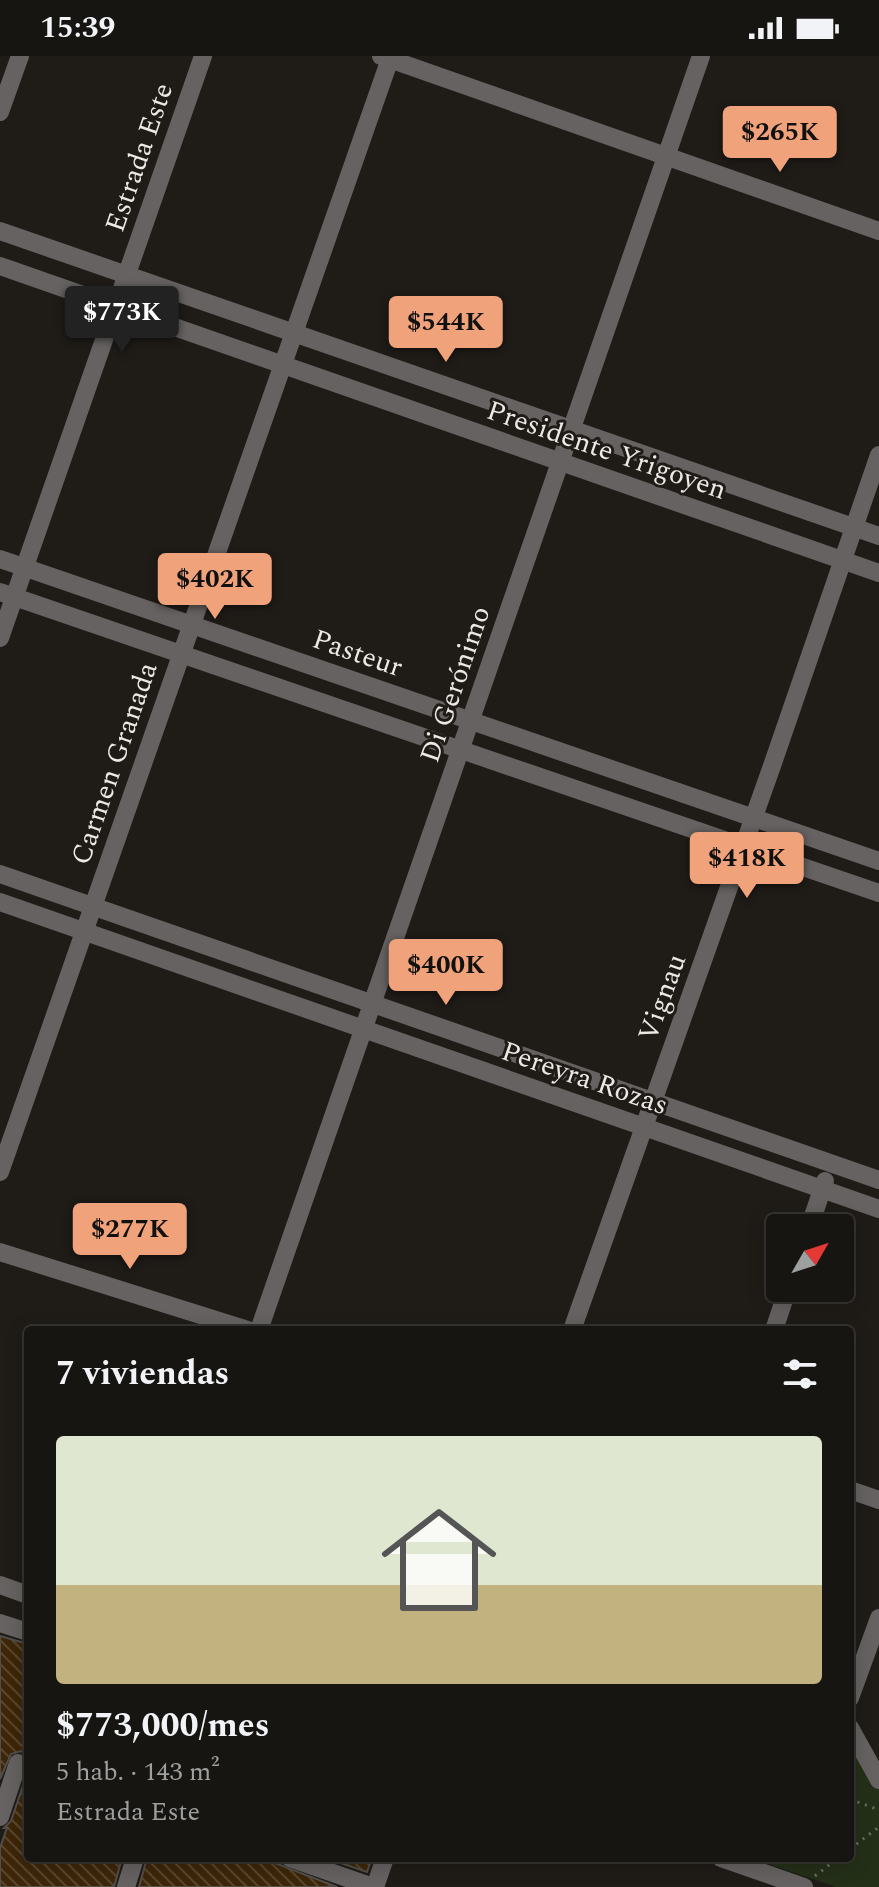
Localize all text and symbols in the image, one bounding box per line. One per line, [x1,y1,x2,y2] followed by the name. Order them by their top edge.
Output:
[40,5,115,51] text: 15:39
[94,77,185,238] street label: Estrada Este
[724,106,836,174] pin: $265K
[741,112,819,152] text: $265K
[66,286,178,354] pin: $773K
[83,292,161,332] text: $773K
[390,296,502,364] pin: $544K
[407,302,485,342] text: $544K
[481,389,732,512] street label: Presidente Yrigoyen
[159,553,271,621] pin: $402K
[176,559,254,599] text: $402K
[409,600,502,768] street label: Di Gerónimo
[306,618,409,689] street label: Pasteur
[60,656,169,871] street label: Carmen Granada
[691,832,803,900] pin: $418K
[708,838,786,878] text: $418K
[390,939,502,1007] pin: $400K
[407,945,485,985] text: $400K
[627,948,698,1047] street label: Vignau
[495,1030,674,1127] street label: Pereyra Rozas
[74,1203,186,1271] pin: $277K
[91,1209,169,1249] text: $277K
[766,1214,854,1302] north arrow
[766,1214,854,1302] map controls
[56,1348,229,1400] text: 7 viviendas
[778,1352,822,1396] icon: filters
[367,1488,511,1632] icon: home
[56,1700,270,1752] text: $773,000/mes
[56,1752,219,1792] text: 5 hab. · 143 m²
[56,1792,200,1832] text: Estrada Este

